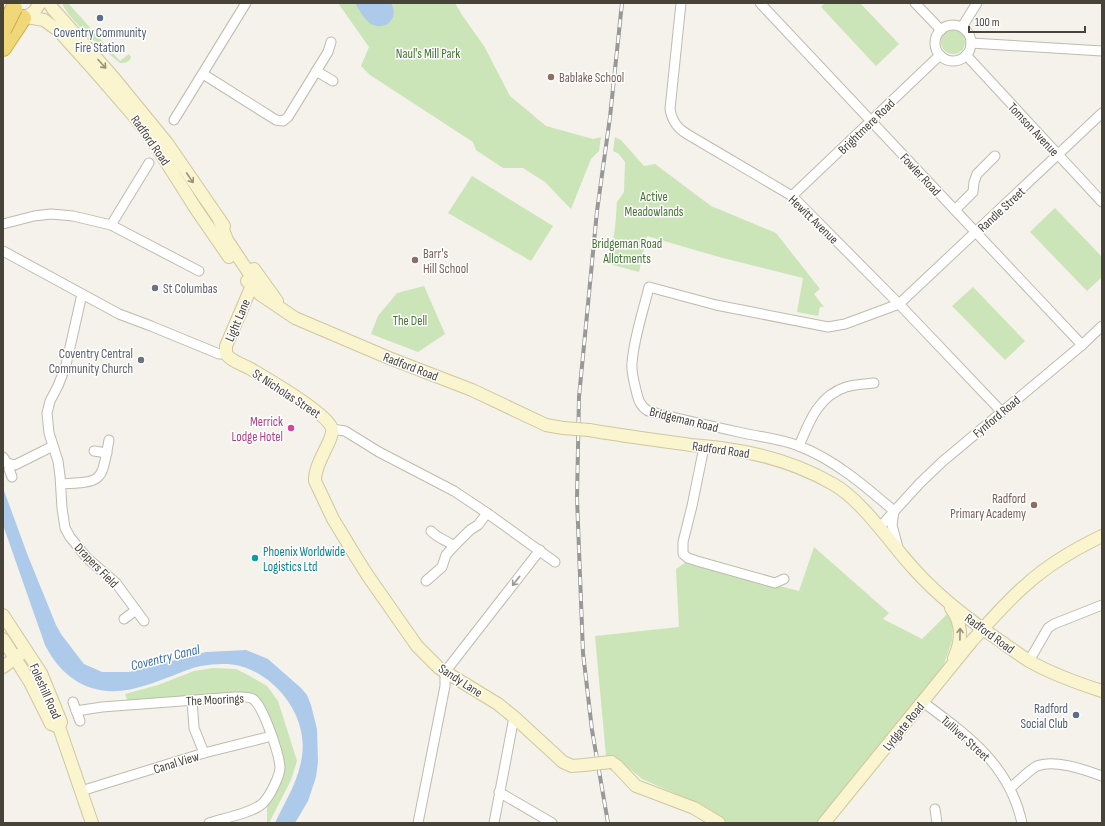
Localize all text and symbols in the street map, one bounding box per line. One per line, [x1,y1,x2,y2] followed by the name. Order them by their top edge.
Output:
[969,8,1085,34] scale bar
[95,13,105,23] marker: Coventry Community Fire Station
[975,15,1000,30] text: 100 m
[54,25,146,56] place label: Coventry Community Fire Station
[396,46,460,62] park label: Naul's Mill Park
[98,59,107,69] one-way arrow
[559,70,624,86] place label: Bablake School
[546,72,556,82] marker: Bablake School
[835,96,898,158] street label: Brightmere Road
[1004,99,1062,160] street label: Tomson Avenue
[127,112,173,169] street label: Radford Road
[897,150,944,199] street label: Fowler Road
[186,172,194,183] one-way arrow
[975,184,1029,236] street label: Randle Street
[624,189,684,220] park label: Active Meadowlands
[785,192,842,247] street label: Hewitt Avenue
[592,236,662,267] park label: Bridgeman Road Allotments
[423,246,468,277] place label: Barr's Hill School
[410,255,420,265] marker: Barr's Hill School
[163,281,218,297] place label: St Columbas
[150,283,160,293] marker: St Columbas
[222,297,254,344] street label: Light Lane
[393,313,427,329] park label: The Dell
[49,346,133,377] place label: Coventry Central Community Church
[381,349,440,385] street label: Radford Road
[136,355,146,365] marker: Coventry Central Community Church
[249,366,324,422] street label: St Nicholas Street
[970,392,1024,441] street label: Fynford Road
[648,404,720,436] street label: Bridgeman Road
[232,414,283,445] place label: Merrick Lodge Hotel
[286,423,296,433] marker: Merrick Lodge Hotel
[691,438,751,462] street label: Radford Road
[950,491,1026,522] place label: Radford Primary Academy
[1029,500,1039,510] marker: Radford Primary Academy
[71,540,122,592] street label: Drapers Field
[263,544,345,575] place label: Phoenix Worldwide Logistics Ltd
[250,553,260,563] marker: Phoenix Worldwide Logistics Ltd
[512,575,520,586] one-way arrow
[961,610,1018,657] street label: Radford Road
[956,627,964,640] one-way arrow
[129,641,202,674] water label: Coventry Canal
[26,661,64,722] street label: Foleshill Road
[435,661,485,701] street label: Sandy Lane
[186,690,245,710] street label: The Moorings
[879,699,928,754] street label: Lydgate Road
[1020,701,1068,732] place label: Radford Social Club
[1071,710,1081,720] marker: Radford Social Club
[937,712,993,765] street label: Tulliver Street
[152,748,202,777] street label: Canal View

